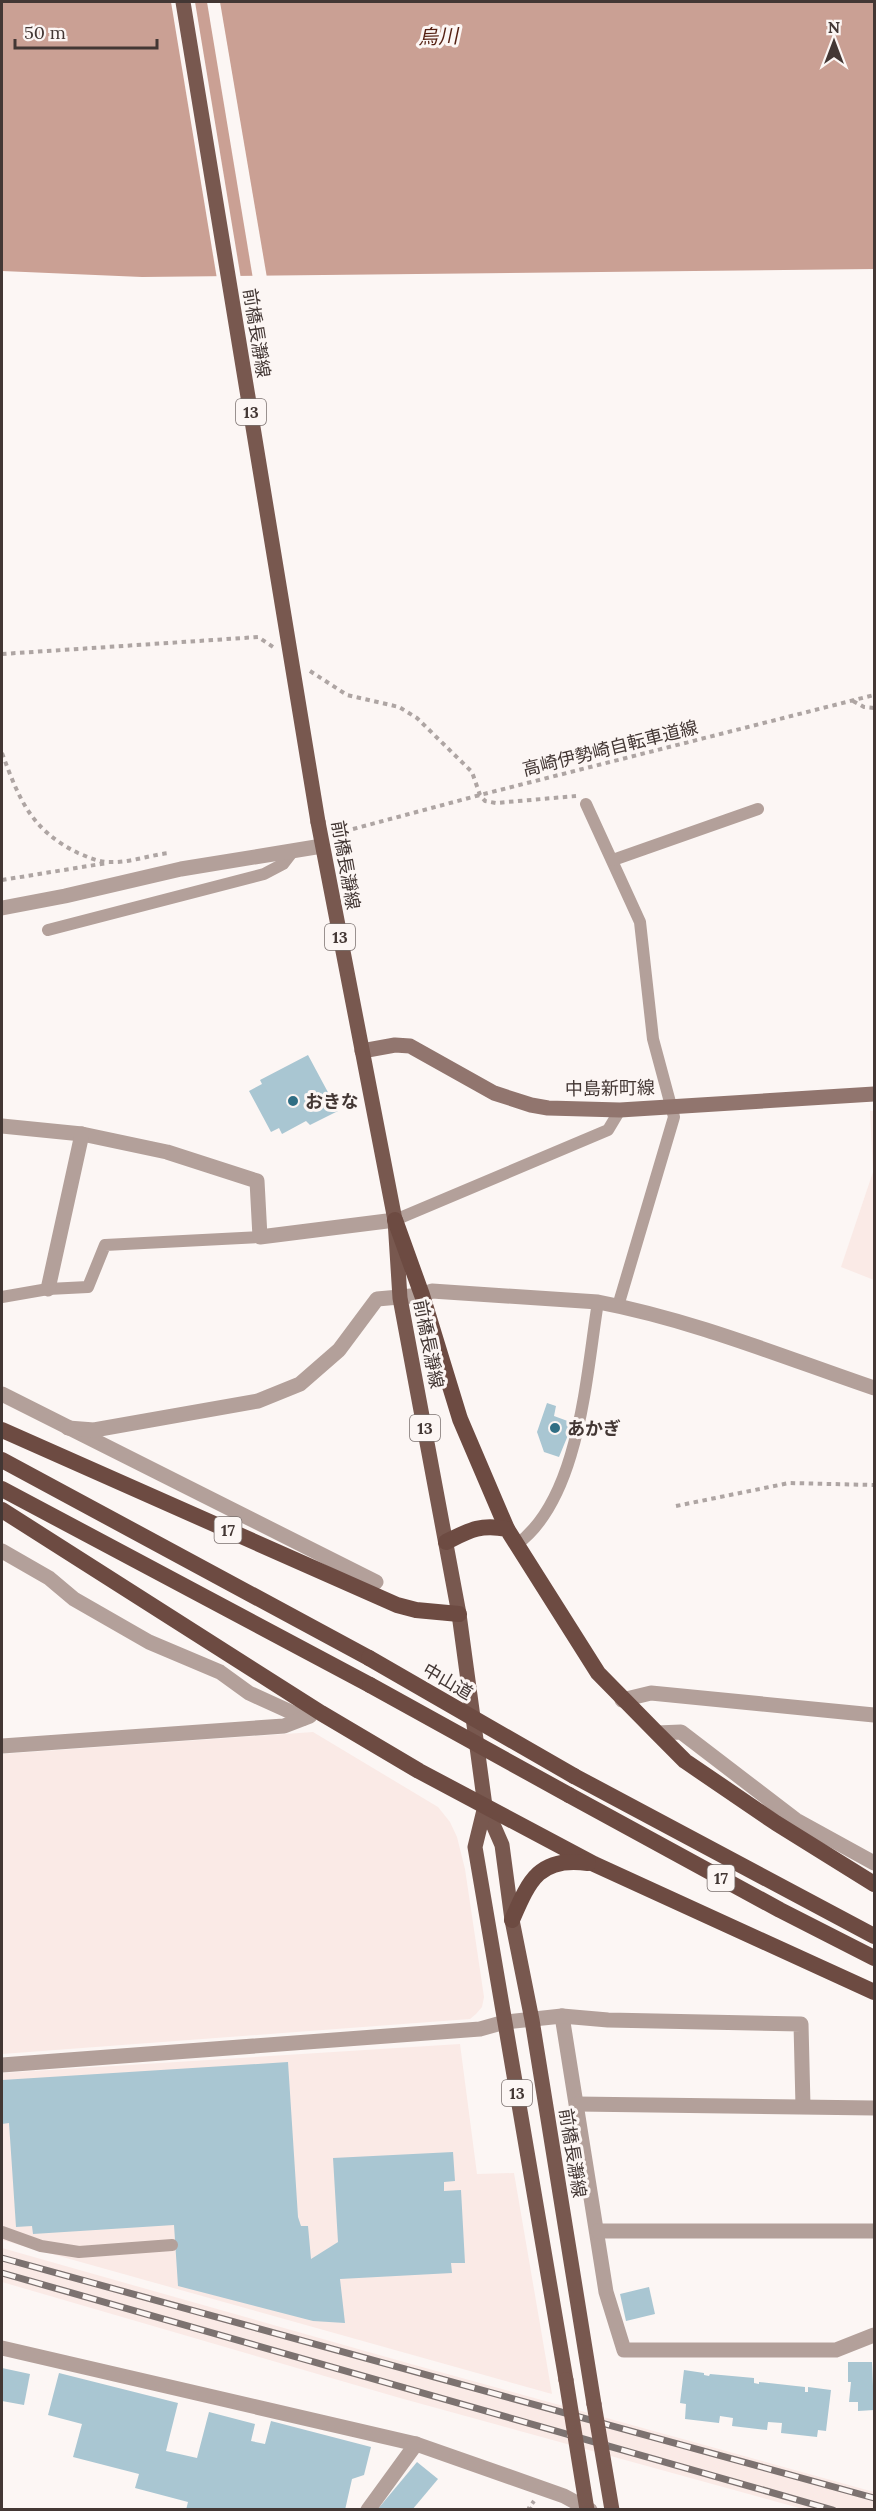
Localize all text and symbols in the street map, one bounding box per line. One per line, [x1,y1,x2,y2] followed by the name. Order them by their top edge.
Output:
[15,12,158,50] scale bar
[804,12,864,72] north arrow
[828,17,840,37] text: N
[24,21,66,44] text: 50 m
[418,23,460,49] water label: 烏川
[239,287,275,379] street label: 前橋長瀞線
[236,399,266,425] road number: 13
[520,715,700,781] street label: 高崎伊勢崎自転車道線
[327,819,365,911] street label: 前橋長瀞線
[325,924,355,950] road number: 13
[565,1076,655,1100] street label: 中島新町線
[305,1090,359,1113] place label: おきな
[286,1094,300,1108] marker: おきな
[409,1298,449,1390] street label: 前橋長瀞線
[410,1415,440,1441] road number: 13
[567,1417,621,1440] place label: あかぎ
[548,1421,562,1435] marker: あかぎ
[214,1517,242,1543] road number: 17
[419,1658,477,1704] street label: 中山道
[708,1865,734,1891] road number: 17
[502,2080,532,2106] road number: 13
[555,2107,591,2199] street label: 前橋長瀞線

